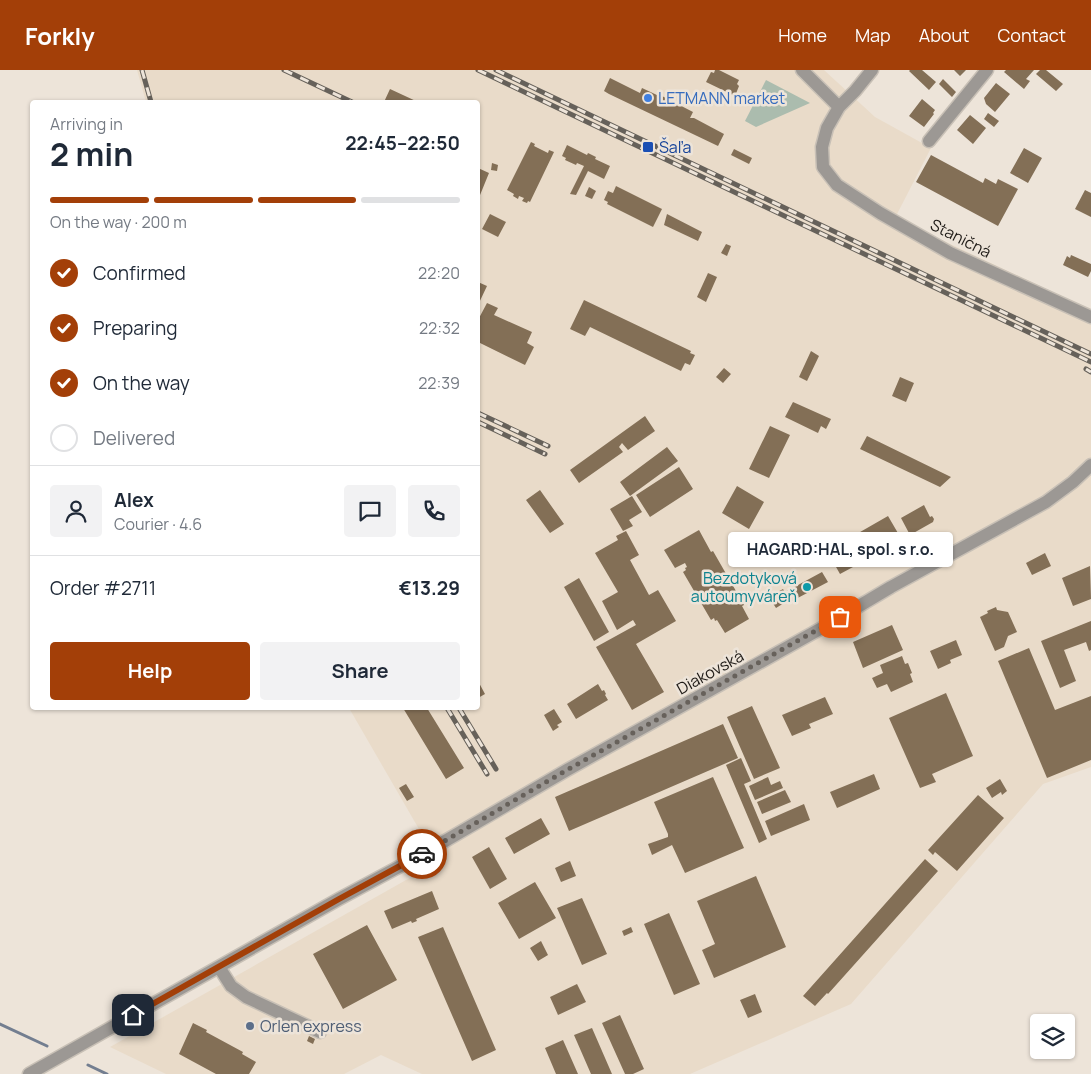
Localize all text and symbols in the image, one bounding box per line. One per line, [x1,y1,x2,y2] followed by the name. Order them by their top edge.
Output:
[25,19,95,52] text: Forkly
[778,23,827,47] text: Home
[855,23,891,47] text: Map
[919,23,969,47] text: About
[997,23,1066,47] text: Contact
[658,87,785,109] place label: LETMANN market
[642,92,654,104] marker: LETMANN market
[50,113,123,135] text: Arriving in
[345,130,460,156] text: 22:45–22:50
[50,132,133,176] text: 2 min
[659,136,691,158] place label: Šaľa
[641,140,655,154] marker: Šaľa
[50,211,187,233] text: On the way · 200 m
[927,213,995,263] street label: Staničná
[50,259,78,287] icon: check
[93,260,186,286] text: Confirmed
[418,262,460,284] text: 22:20
[50,314,78,342] icon: check
[93,315,178,341] text: Preparing
[419,317,460,339] text: 22:32
[50,369,78,397] icon: check
[93,370,190,396] text: On the way
[418,372,460,394] text: 22:39
[93,425,175,451] text: Delivered
[50,485,102,537] button: person
[344,485,396,537] button: chat
[408,485,460,537] button: phone
[114,487,154,513] text: Alex
[114,513,202,535] text: Courier · 4.6
[728,532,952,567] callout: HAGARD:HAL, spol. s r.o.
[747,538,934,560] text: HAGARD:HAL, spol. s r.o.
[691,567,797,607] place label: Bezdotyková autoumyváreň
[50,575,156,601] text: Order #2711
[399,575,460,601] text: €13.29
[801,581,813,593] marker: Bezdotyková autoumyváreň
[819,596,861,638] pin
[826,603,854,631] icon: bag
[50,642,250,700] button: Help
[260,642,460,700] button: Share
[673,645,747,699] street label: Diakovská
[397,829,447,879] courier
[408,840,436,868] icon: car
[112,994,154,1036] pin
[119,1001,147,1029] icon: home
[1030,1014,1075,1059] map controls
[1030,1014,1075,1059] button: layers
[260,1015,362,1037] place label: Orlen express
[244,1020,256,1032] marker: Orlen express

